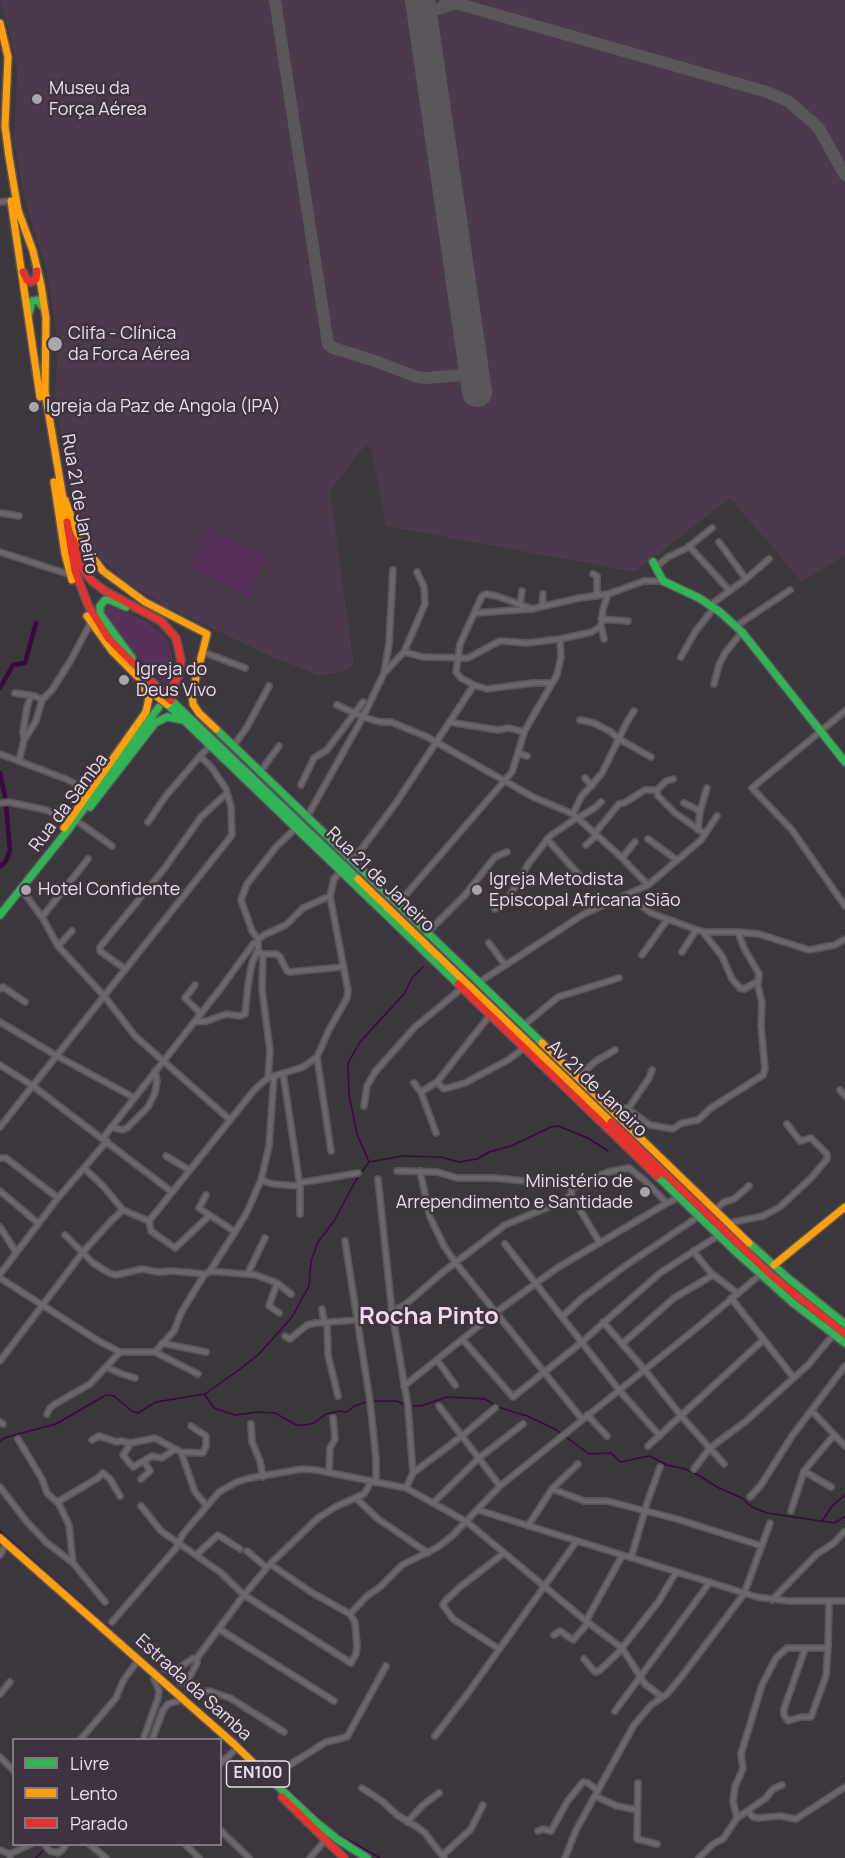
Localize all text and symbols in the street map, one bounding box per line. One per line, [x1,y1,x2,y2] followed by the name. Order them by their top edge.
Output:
[49,78,147,121] place label: Museu da Força Aérea
[30,92,44,106] marker: Museu da Força Aérea
[68,323,190,366] place label: Clifa - Clínica da Forca Aérea
[46,335,64,353] marker: Clifa - Clínica da Forca Aérea
[46,396,281,418] place label: Igreja da Paz de Angola (IPA)
[27,400,41,414] marker: Igreja da Paz de Angola (IPA)
[56,432,102,576] street label: Rua 21 de Janeiro
[136,659,216,702] place label: Igreja do Deus Vivo
[117,673,131,687] marker: Igreja do Deus Vivo
[25,750,113,856] street label: Rua da Samba
[321,823,439,937] street label: Rua 21 de Janeiro
[489,869,681,912] place label: Igreja Metodista Episcopal Africana Sião
[38,879,180,901] place label: Hotel Confidente
[19,883,33,897] marker: Hotel Confidente
[470,883,484,897] marker: Igreja Metodista Episcopal Africana Sião
[543,1036,651,1142] street label: Av 21 de Janeiro
[396,1171,633,1214] place label: Ministério de Arrependimento e Santidade
[638,1185,652,1199] marker: Ministério de Arrependimento e Santidade
[359,1303,499,1331] district label: Rocha Pinto
[131,1630,255,1746] street label: Estrada da Samba
[12,1738,222,1846] legend
[70,1751,109,1775] text: Livre
[226,1761,290,1787] road number: EN100
[70,1781,118,1805] text: Lento
[70,1811,128,1835] text: Parado

